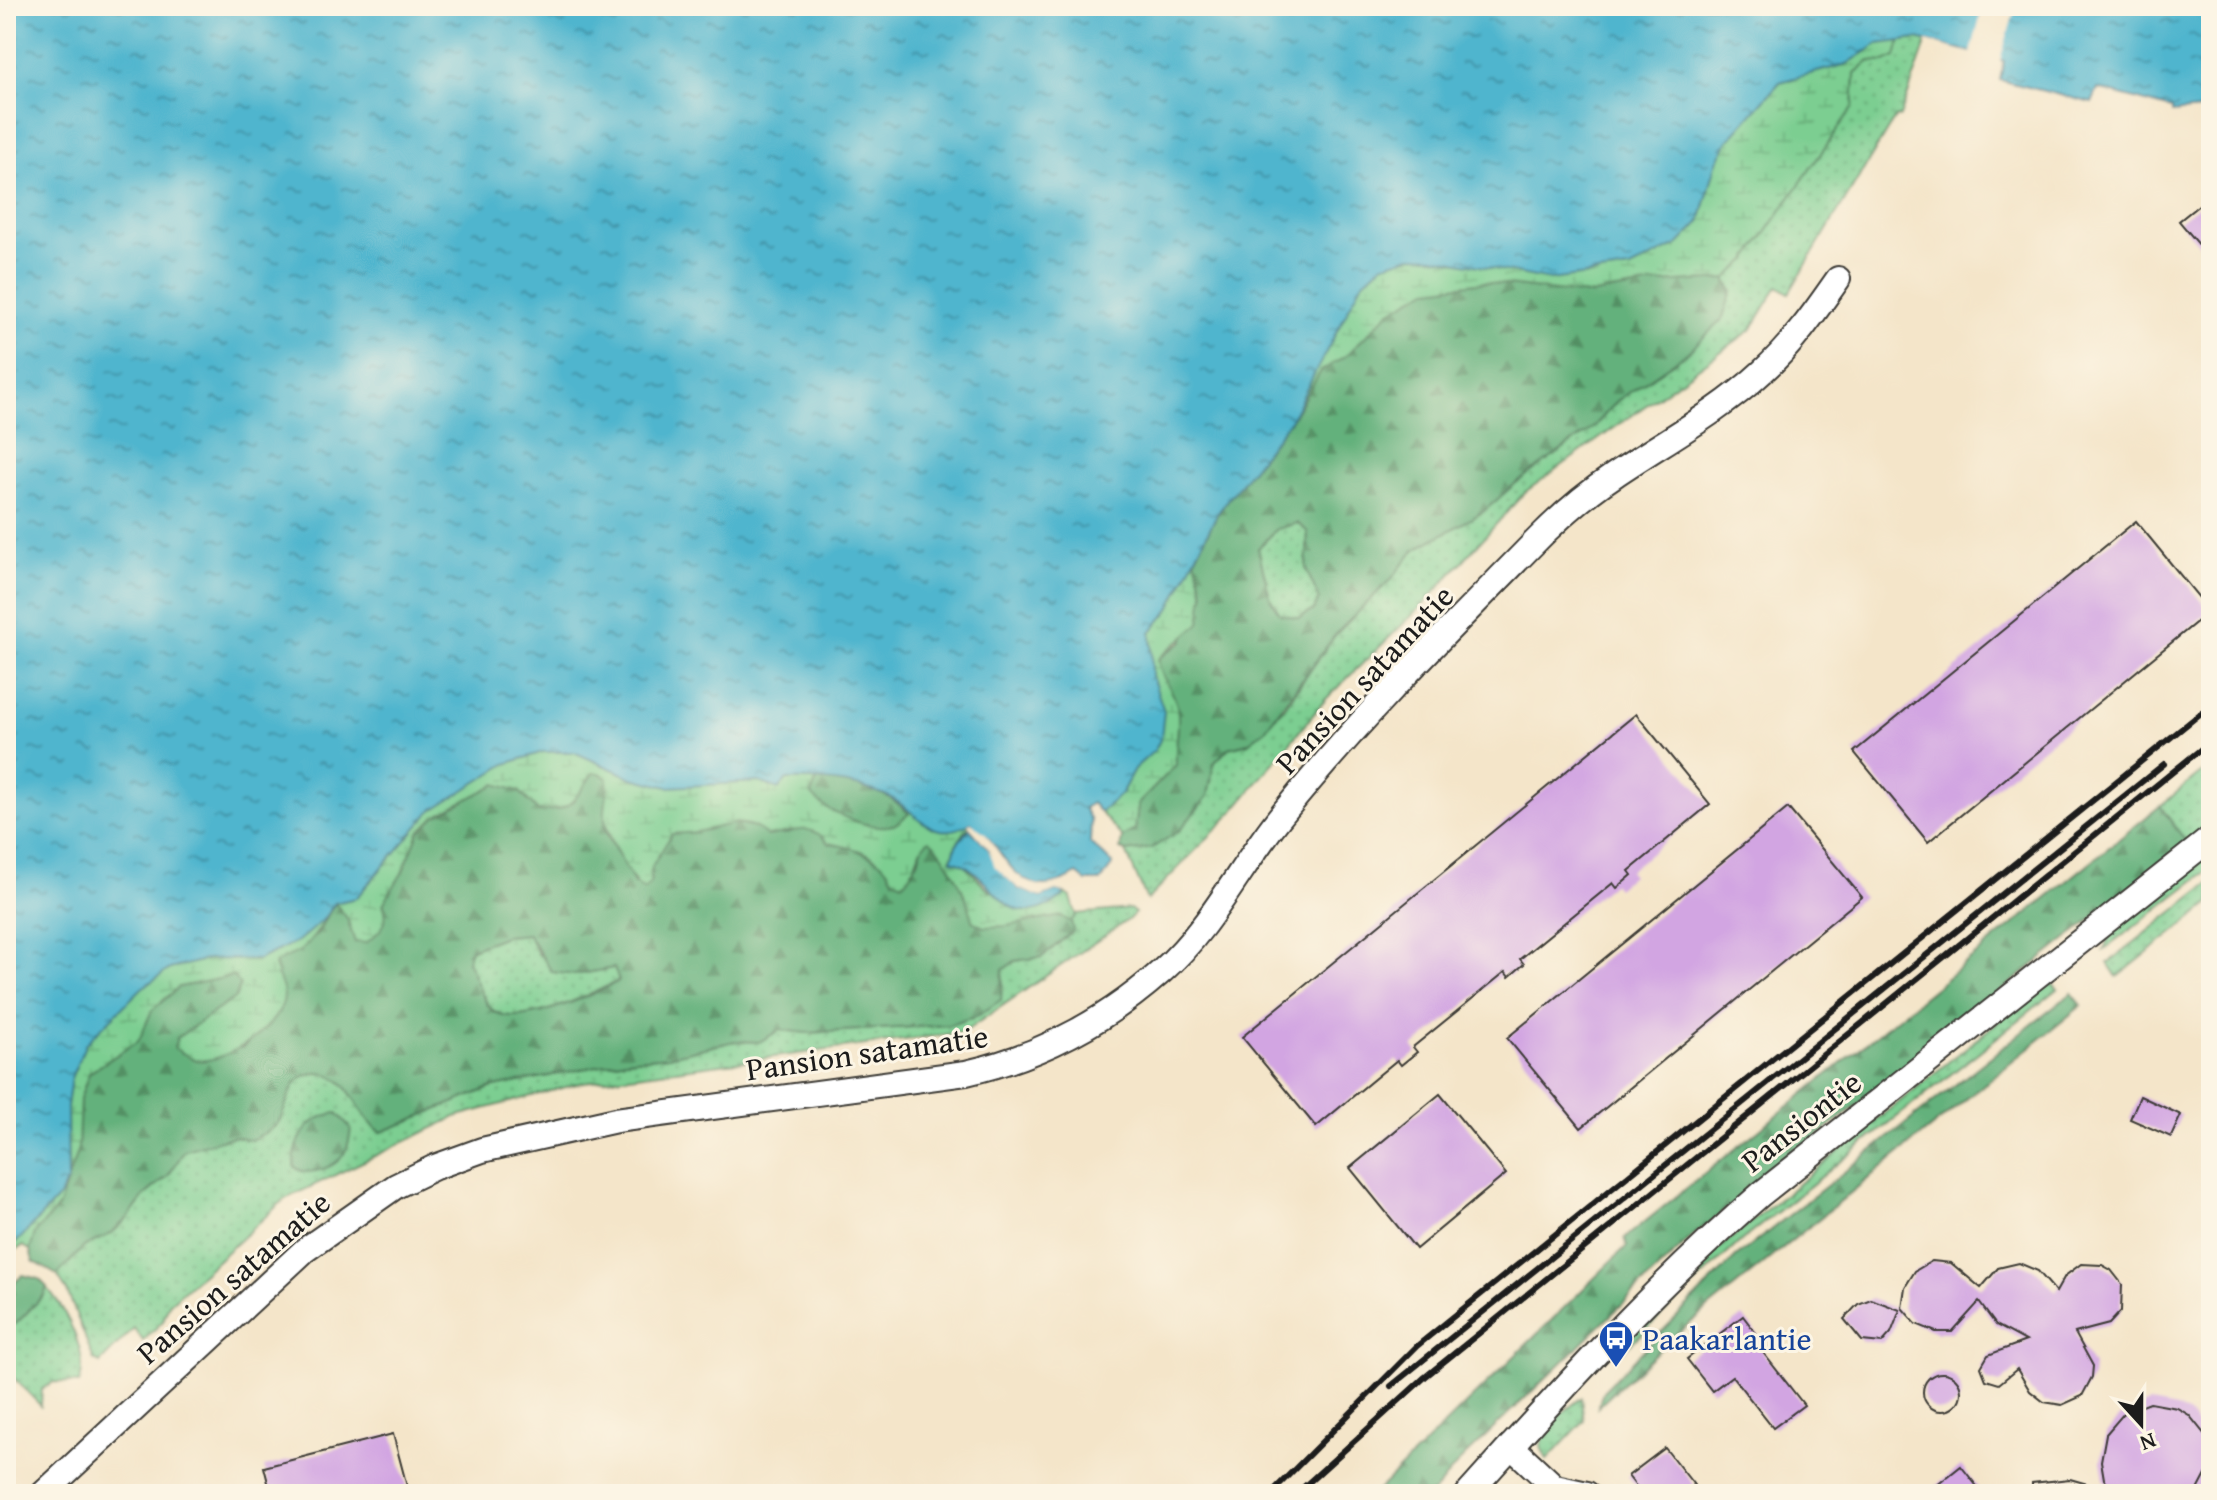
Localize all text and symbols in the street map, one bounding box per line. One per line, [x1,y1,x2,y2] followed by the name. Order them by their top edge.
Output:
[1264,574,1464,784] street label: Pansion satamatie
[743,1012,991,1092] street label: Pansion satamatie
[1731,1059,1871,1183] street label: Pansiontie
[125,1179,341,1375] street label: Pansion satamatie
[1642,1315,1811,1362] place label: Paakarlantie
[1597,1319,1635,1369] bus stop icon: Paakarlantie
[2101,1384,2181,1464] north arrow
[2135,1425,2161,1460] text: N

